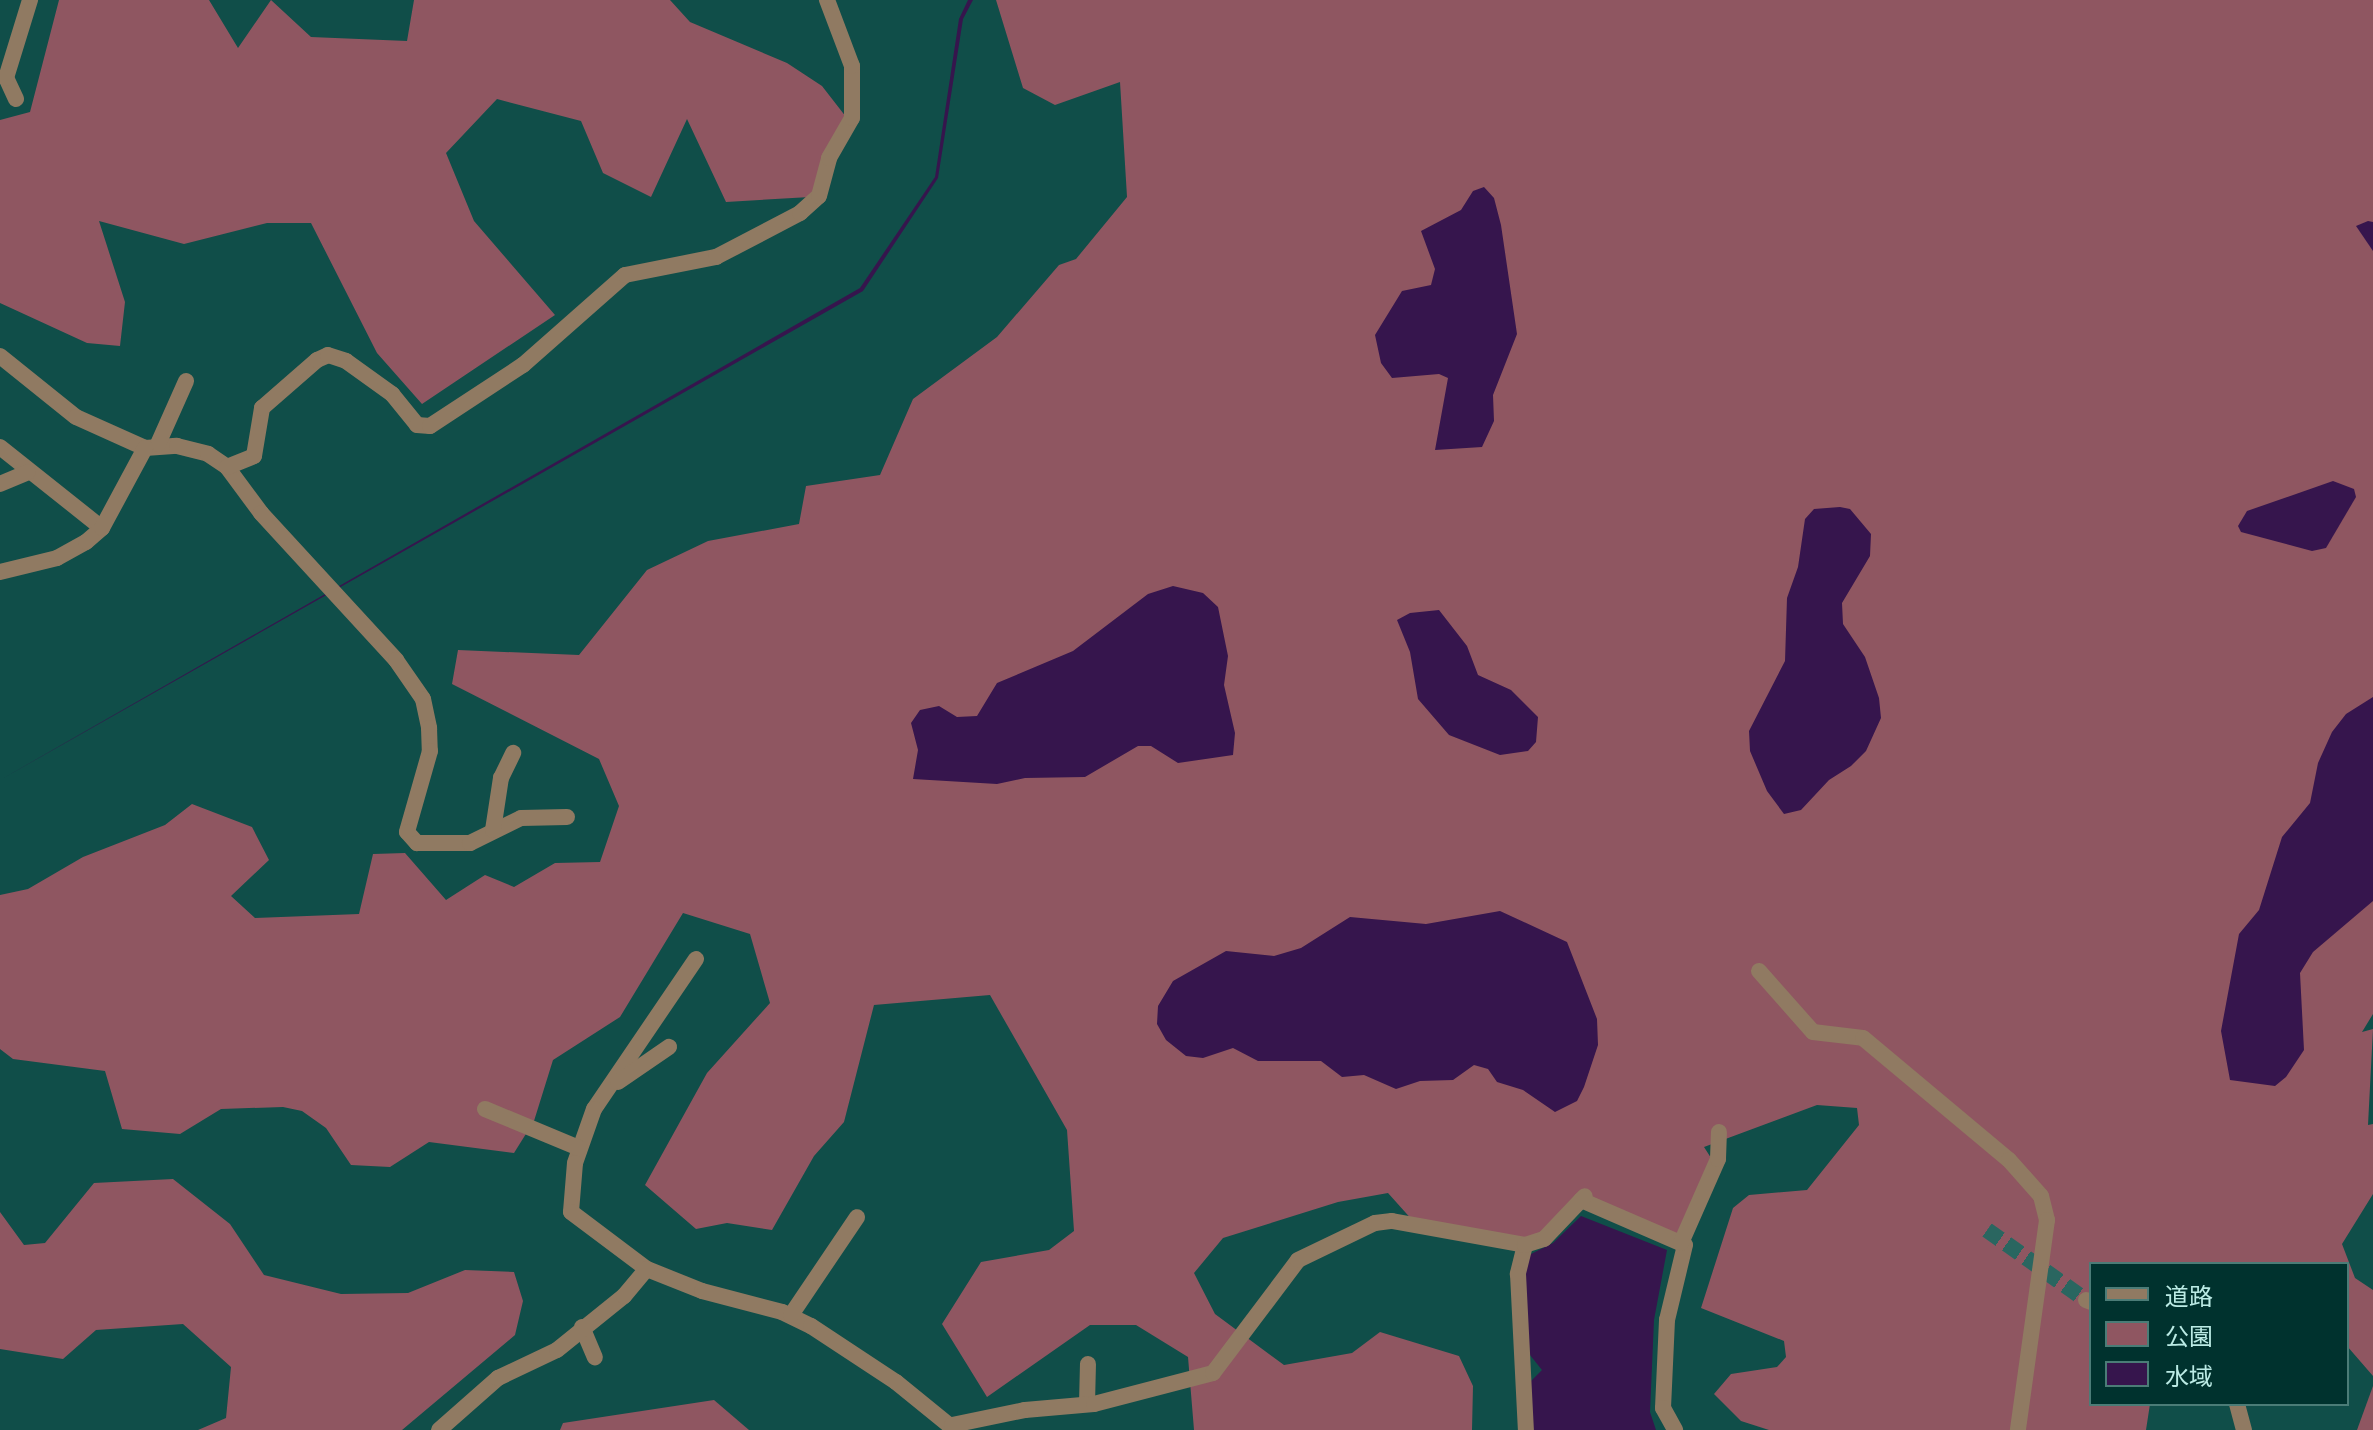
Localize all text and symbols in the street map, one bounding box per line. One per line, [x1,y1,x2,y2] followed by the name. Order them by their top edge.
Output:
[2089,1262,2349,1406] legend
[2165,1282,2213,1311] text: 道路
[2165,1322,2213,1351] text: 公園
[2165,1362,2213,1391] text: 水域

